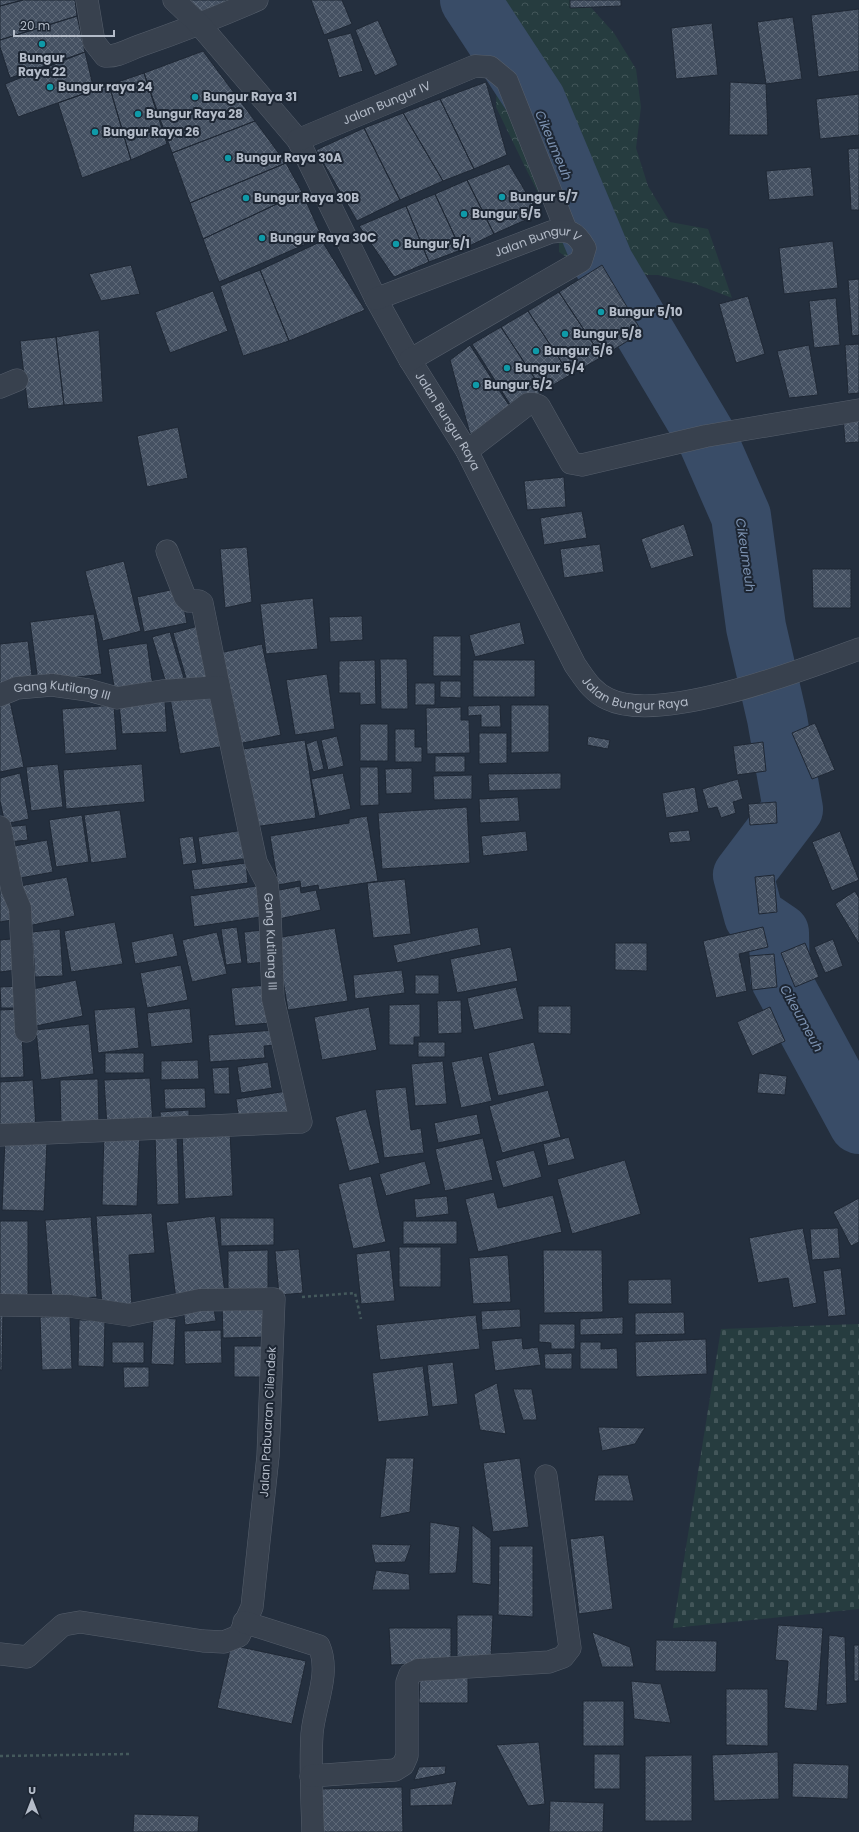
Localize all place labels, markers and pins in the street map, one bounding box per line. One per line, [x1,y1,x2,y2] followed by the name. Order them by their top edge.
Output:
[37,39,47,49] marker: Bungur Raya 22
[18,49,66,80] place label: Bungur Raya 22
[58,78,153,95] place label: Bungur raya 24
[45,82,55,92] marker: Bungur raya 24
[203,88,297,105] place label: Bungur Raya 31
[190,92,200,102] marker: Bungur Raya 31
[146,105,243,122] place label: Bungur Raya 28
[133,109,143,119] marker: Bungur Raya 28
[103,123,200,140] place label: Bungur Raya 26
[90,127,100,137] marker: Bungur Raya 26
[236,149,342,166] place label: Bungur Raya 30A
[223,153,233,163] marker: Bungur Raya 30A
[510,188,578,205] place label: Bungur 5/7
[254,189,359,206] place label: Bungur Raya 30B
[497,192,507,202] marker: Bungur 5/7
[241,193,251,203] marker: Bungur Raya 30B
[472,205,541,222] place label: Bungur 5/5
[459,209,469,219] marker: Bungur 5/5
[270,229,376,246] place label: Bungur Raya 30C
[257,233,267,243] marker: Bungur Raya 30C
[404,235,470,252] place label: Bungur 5/1
[391,239,401,249] marker: Bungur 5/1
[609,303,683,320] place label: Bungur 5/10
[596,307,606,317] marker: Bungur 5/10
[573,325,642,342] place label: Bungur 5/8
[560,329,570,339] marker: Bungur 5/8
[544,342,613,359] place label: Bungur 5/6
[531,346,541,356] marker: Bungur 5/6
[515,359,584,376] place label: Bungur 5/4
[502,363,512,373] marker: Bungur 5/4
[484,376,552,393] place label: Bungur 5/2
[471,380,481,390] marker: Bungur 5/2

